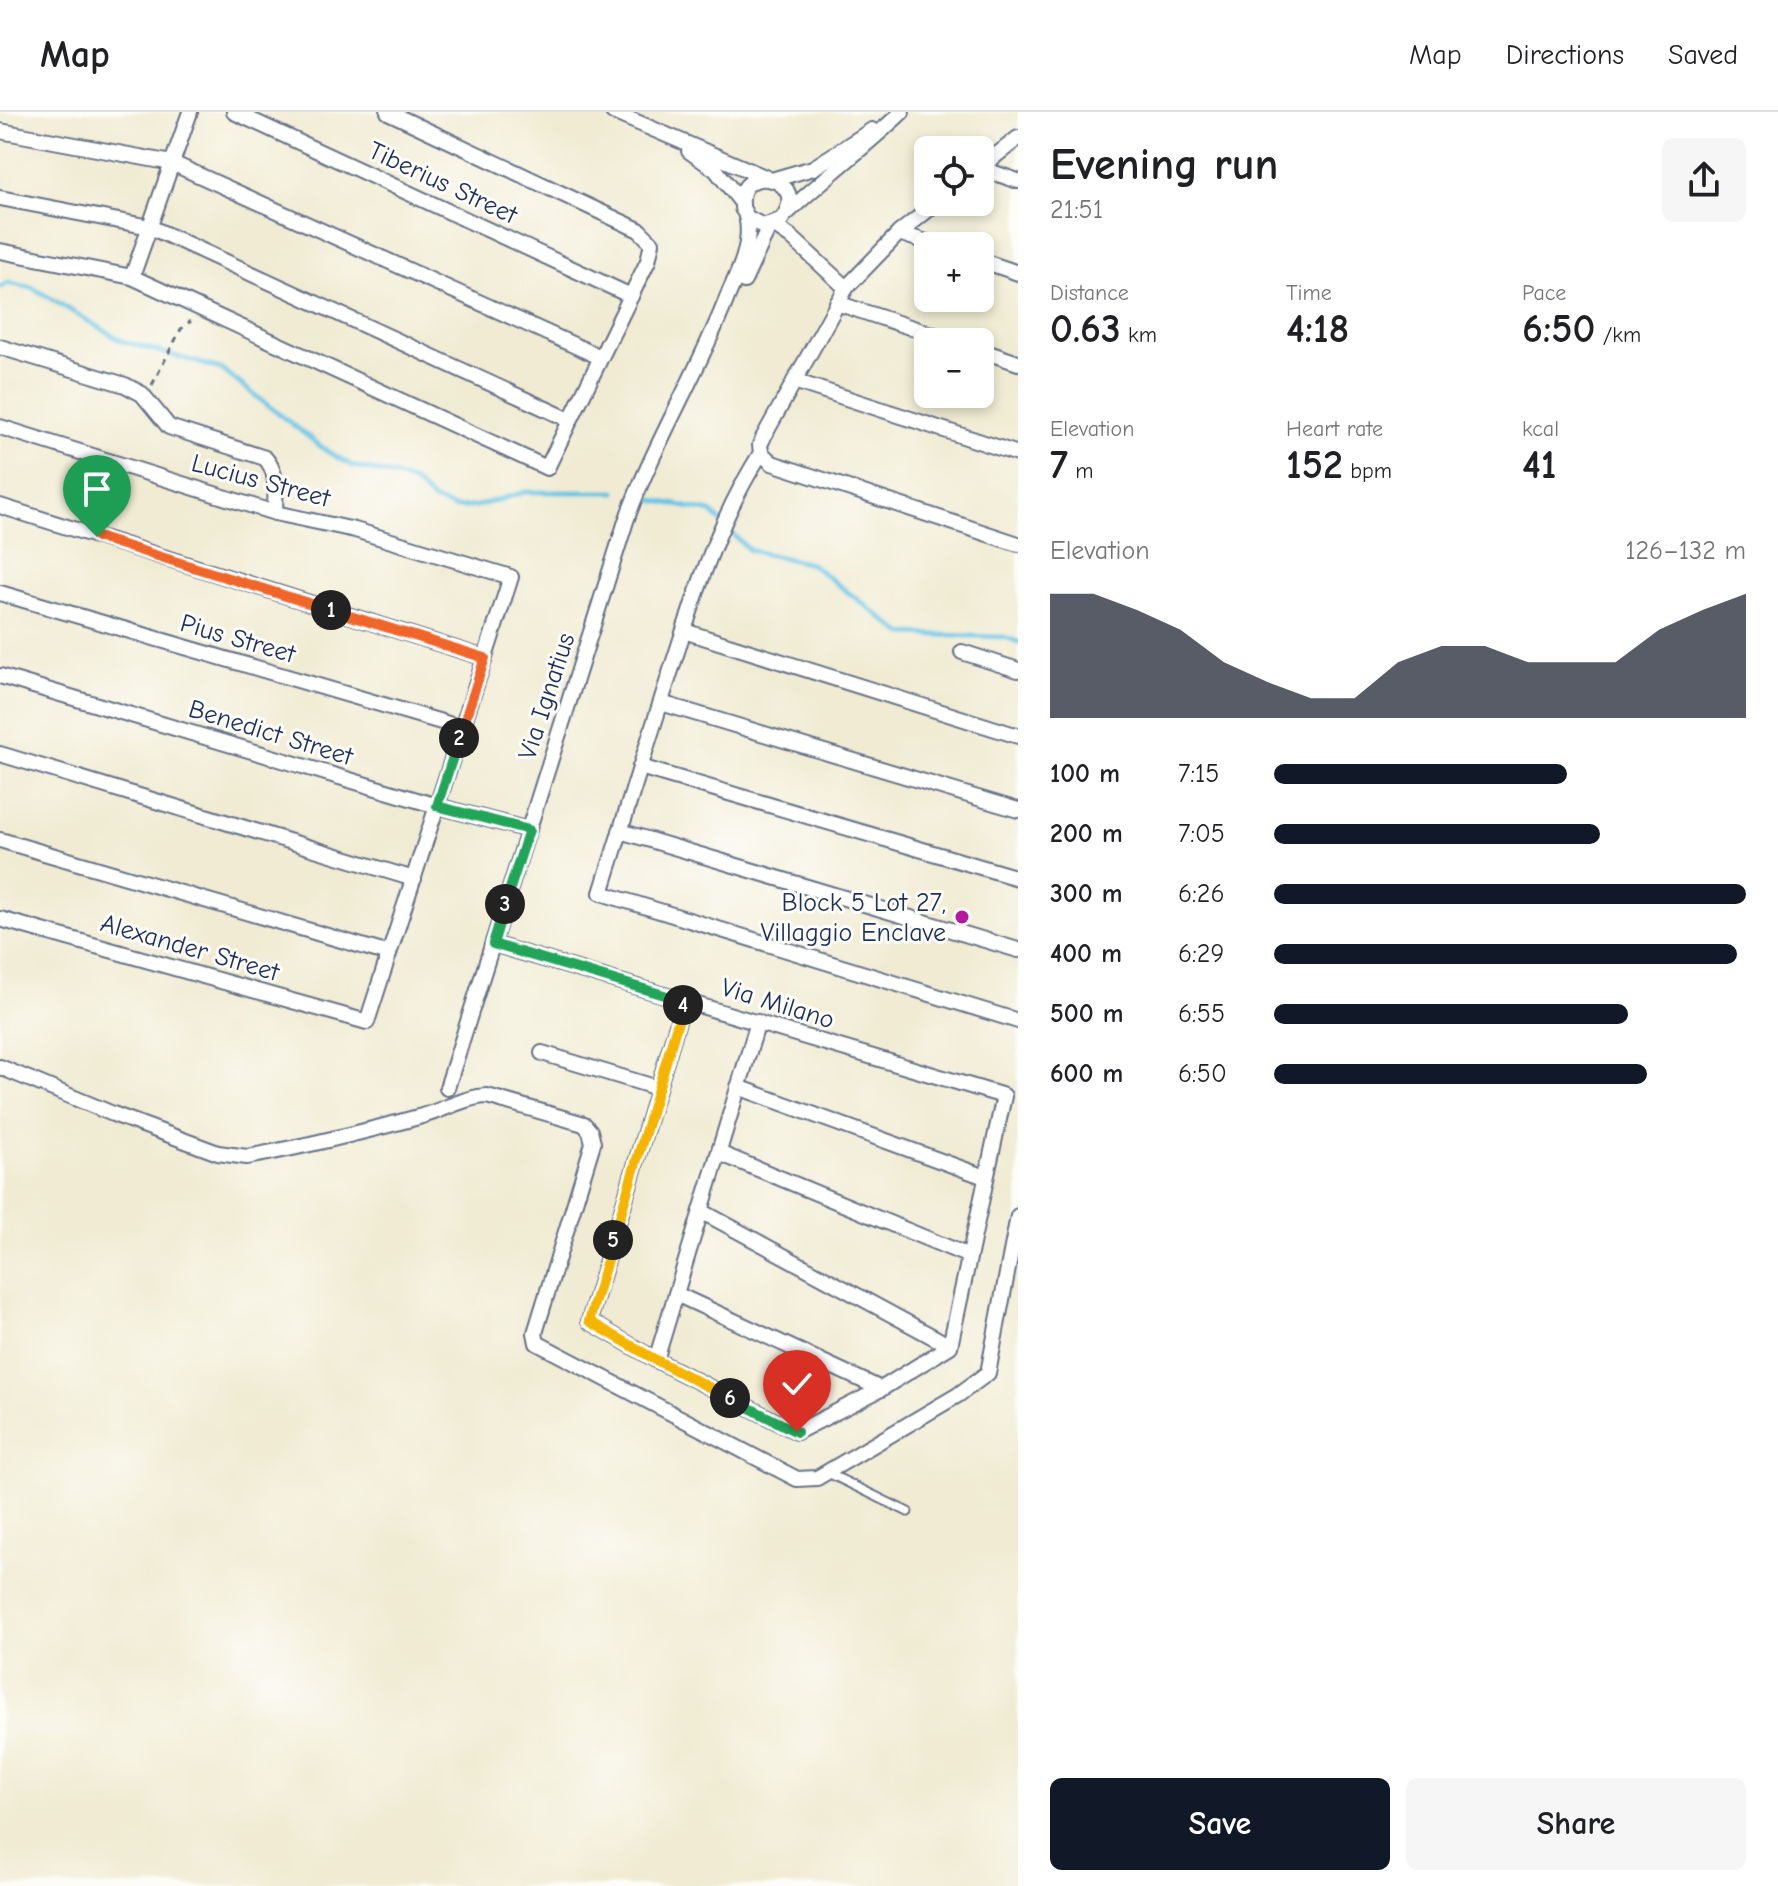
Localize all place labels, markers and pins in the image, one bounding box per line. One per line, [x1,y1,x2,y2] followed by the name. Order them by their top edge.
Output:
[63,455,131,537] pin
[311,590,351,630] pin: 1
[439,718,479,758] pin: 2
[485,884,525,924] pin: 3
[760,888,946,948] place label: Block 5 Lot 27, Villaggio Enclave
[953,908,971,926] marker: Block 5 Lot 27, Villaggio Enclave
[663,985,703,1025] pin: 4
[593,1220,633,1260] pin: 5
[763,1350,831,1432] pin
[710,1378,750,1418] pin: 6

